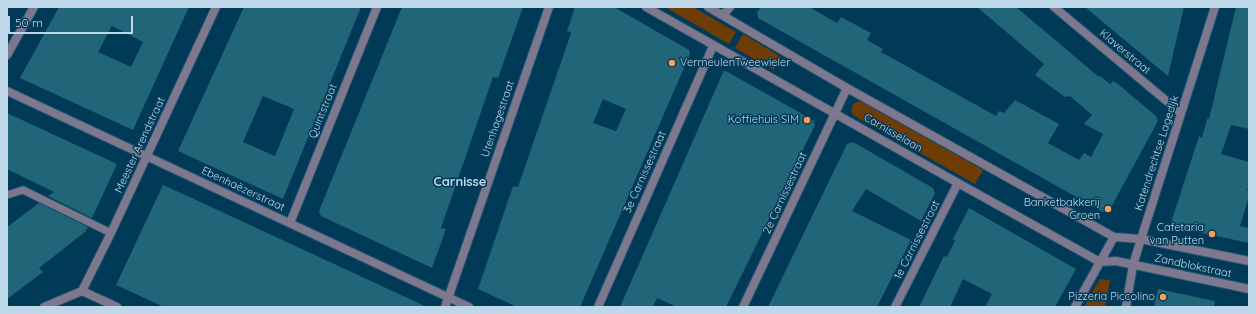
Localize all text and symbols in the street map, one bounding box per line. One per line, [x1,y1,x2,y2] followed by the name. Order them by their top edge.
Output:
[10,8,135,34] scale bar
[15,15,43,30] text: 50 m
[1097,27,1153,77] street label: Klaverstraat
[680,56,790,70] place label: VermeulenTweewieler
[667,58,677,68] marker: VermeulenTweewieler
[479,79,517,159] street label: Utenhagestraat
[306,82,340,140] street label: Quintstraat
[1132,94,1182,212] street label: Katendrechtse Lagedijk
[112,95,168,195] street label: Meester Arendstraat
[861,111,925,155] street label: Carnisselaan
[728,113,799,127] place label: Koffiehuis SIM
[802,115,812,125] marker: Koffiehuis SIM
[621,129,669,215] street label: 3e Carnissestraat
[760,150,810,236] street label: 2e Carnissestraat
[199,164,287,214] street label: Ebenhaëzerstraat
[434,174,486,190] district label: Carnisse
[1024,196,1100,222] place label: Banketbakkerij Groen
[891,198,943,282] street label: 1e Carnissestraat
[1103,204,1113,214] marker: Banketbakkerij Groen
[1149,221,1204,247] place label: Cafetaria van Putten
[1207,229,1217,239] marker: Cafetaria van Putten
[1153,251,1233,281] street label: Zandblokstraat
[1068,290,1155,304] place label: Pizzeria Piccolino
[1158,292,1168,302] marker: Pizzeria Piccolino

